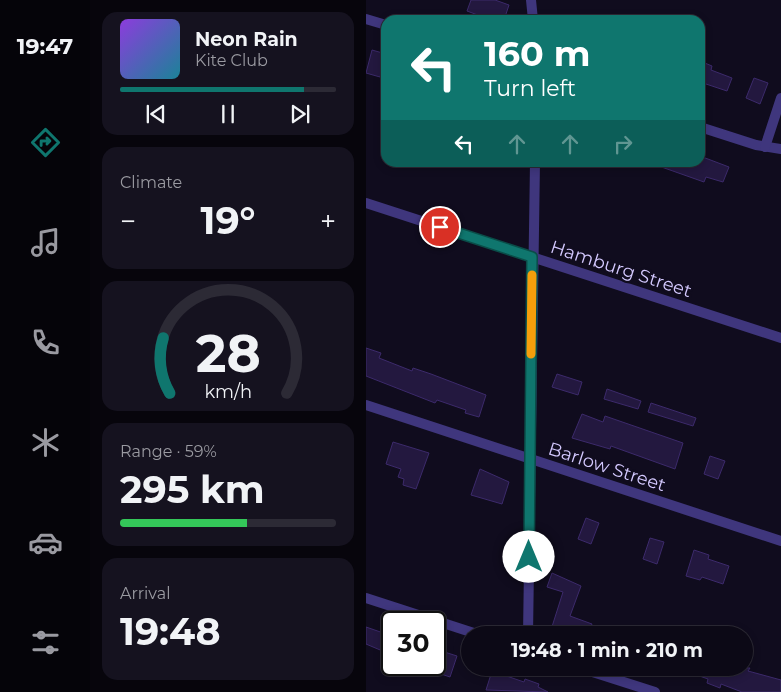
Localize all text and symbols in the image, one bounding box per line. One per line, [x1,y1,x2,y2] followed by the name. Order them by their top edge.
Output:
[195,28,298,51] text: Neon Rain
[484,32,590,75] text: 160 m
[17,33,73,60] text: 19:47
[401,35,466,100] icon: left
[195,51,268,70] text: Kite Club
[484,75,576,102] text: Turn left
[142,100,170,128] icon: previous
[214,100,242,128] icon: pause
[286,100,314,128] icon: next
[28,125,63,160] icon: directions
[450,130,478,158] icon: left
[503,130,531,158] icon: ahead
[556,130,584,158] icon: ahead
[609,130,637,158] icon: right
[120,173,182,192] text: Climate
[201,197,256,244] text: 19°
[120,204,136,238] text: −
[320,204,336,238] text: +
[419,206,461,248] pin
[426,213,454,241] icon: arrive
[28,225,63,260] icon: music
[548,236,694,302] street label: Hamburg Street
[195,322,261,385] text: 28
[28,325,63,360] icon: phone
[204,381,252,402] text: km/h
[28,425,63,460] icon: climate
[546,438,668,496] street label: Barlow Street
[120,442,217,461] text: Range · 59%
[120,466,265,513] text: 295 km
[28,525,63,560] icon: car
[502,530,554,582] position arrow
[120,584,170,603] text: Arrival
[120,608,221,655] text: 19:48
[381,611,446,676] speed limit sign: 30
[28,625,63,660] icon: filters
[511,639,703,662] text: 19:48 · 1 min · 210 m

